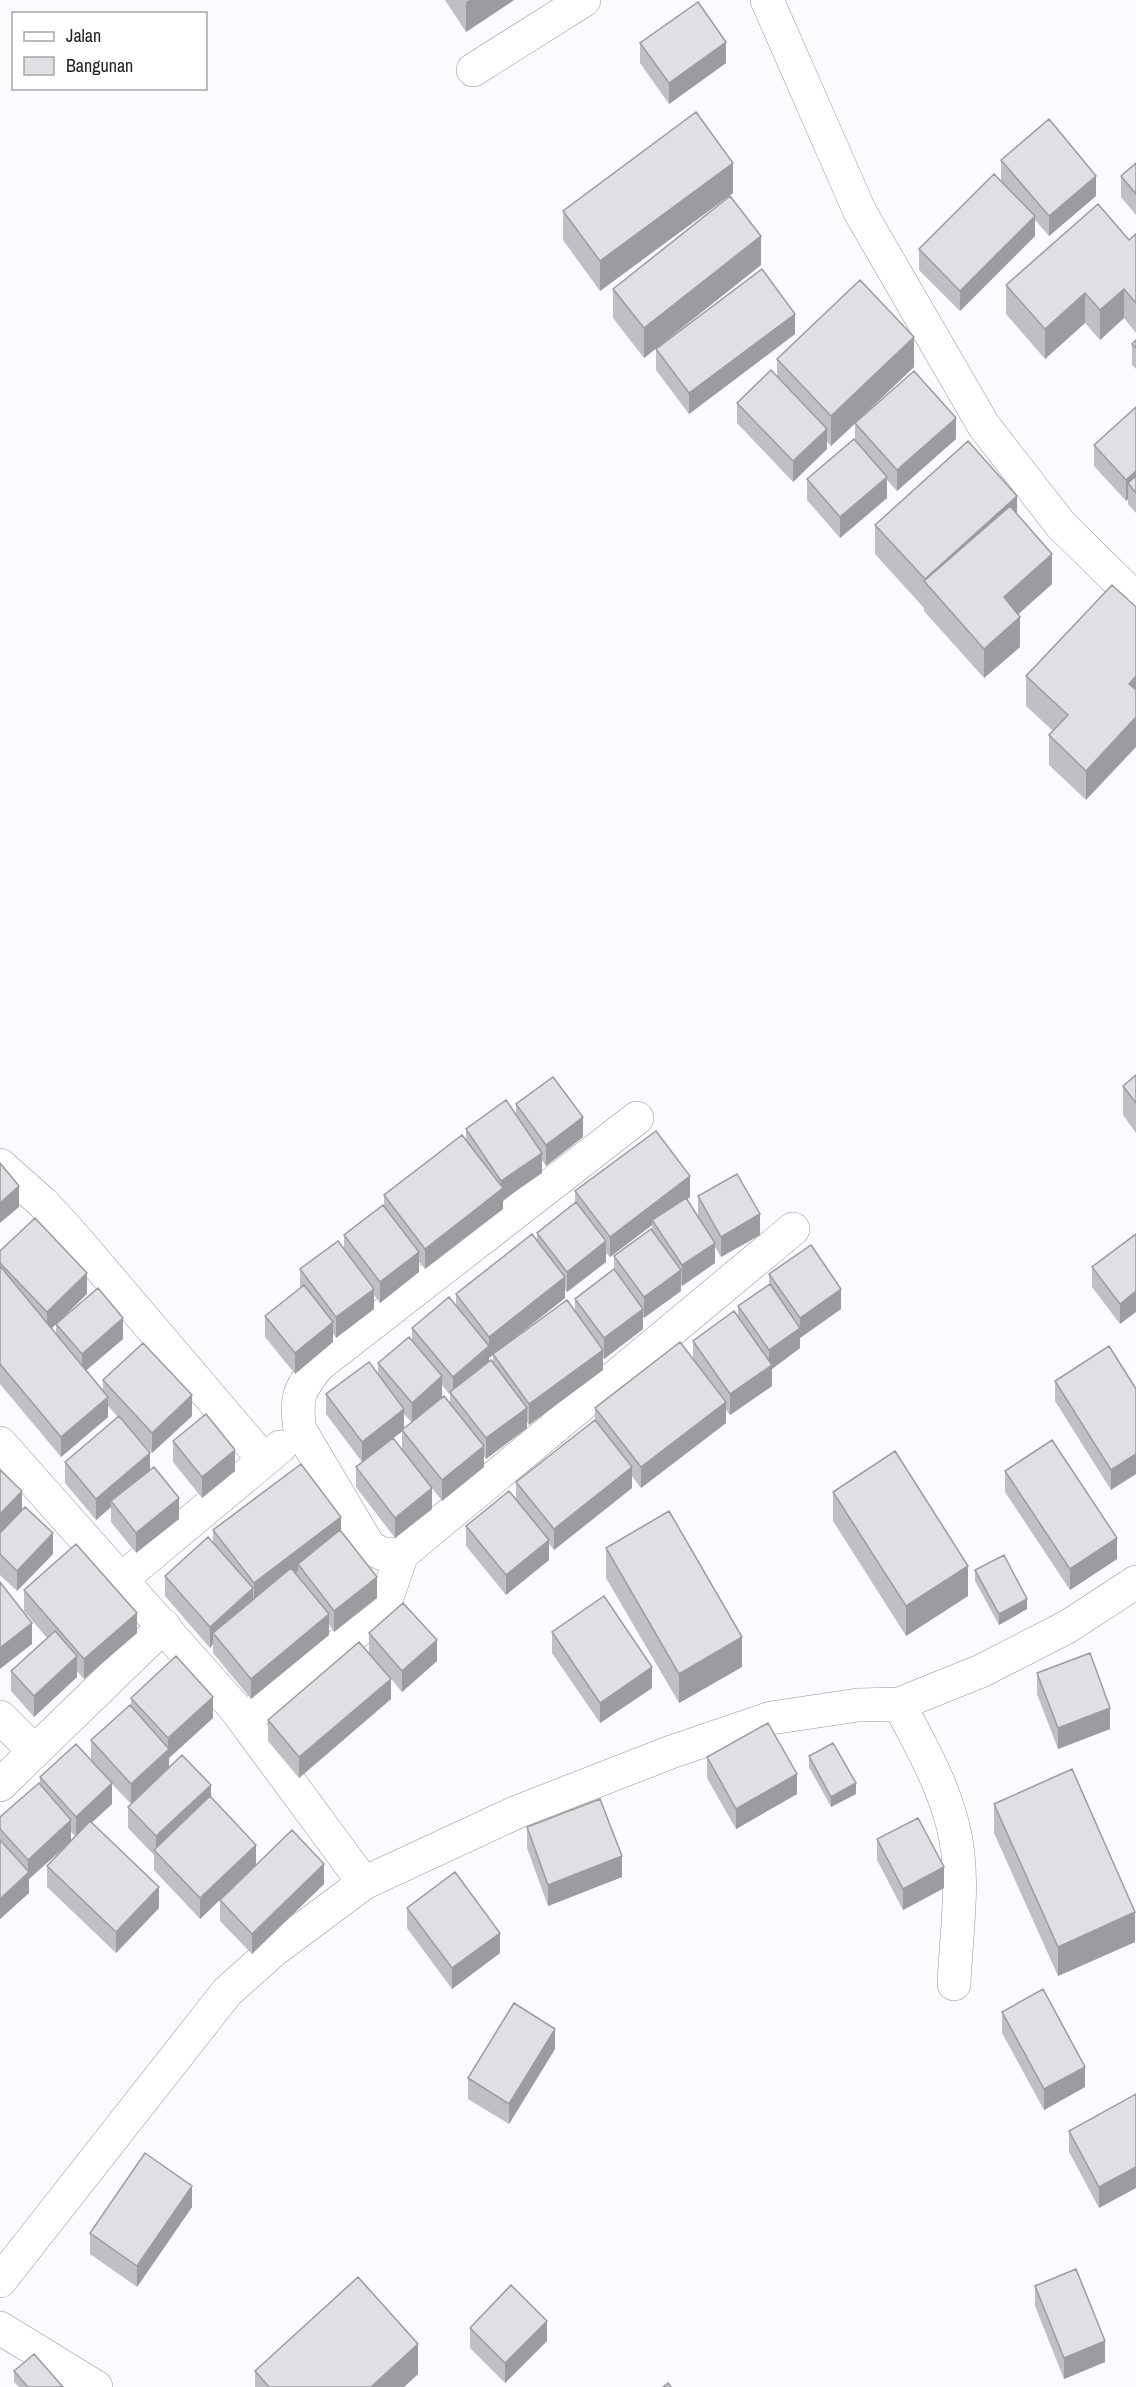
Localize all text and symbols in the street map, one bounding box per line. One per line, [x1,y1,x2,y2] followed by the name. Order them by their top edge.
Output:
[12,12,207,90] legend
[66,23,101,48] text: Jalan
[66,53,133,78] text: Bangunan

